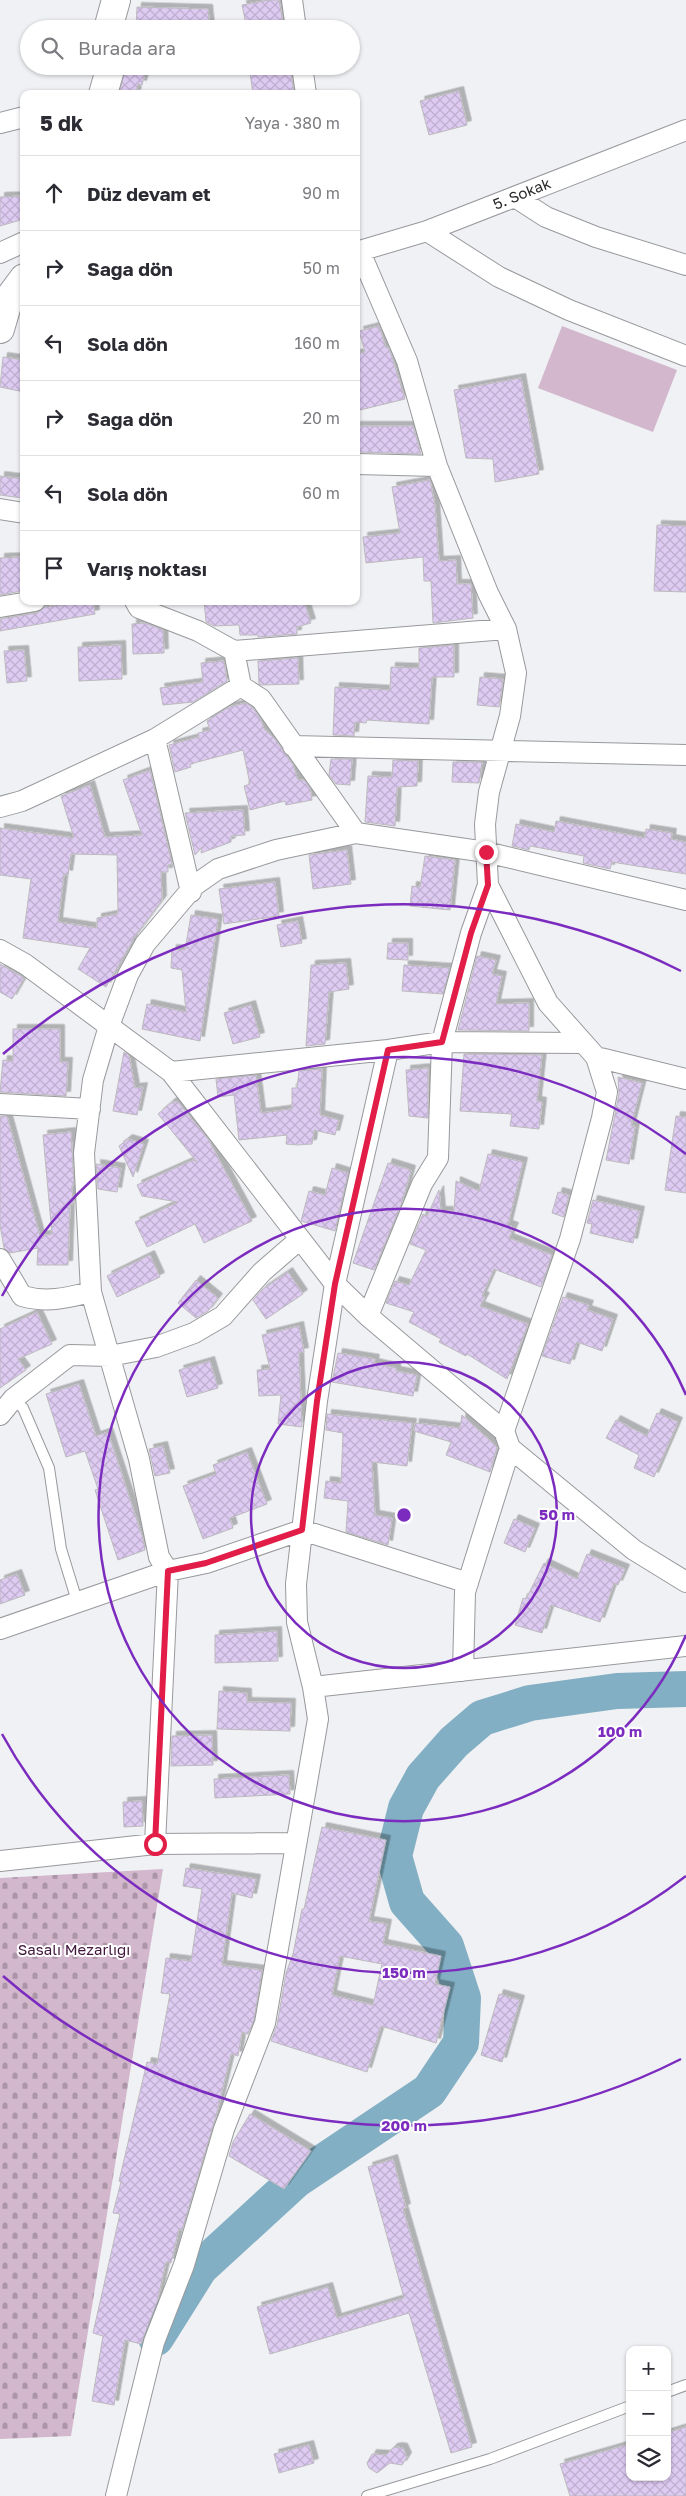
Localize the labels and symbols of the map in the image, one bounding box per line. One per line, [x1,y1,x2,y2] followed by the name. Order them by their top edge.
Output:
[490,173,554,213] street label: 5. Sokak
[475,841,498,864] route end
[539,1505,575,1523] text: 50 m
[395,1506,413,1524] centre of rings
[598,1722,642,1740] text: 100 m
[144,1833,167,1856] route start
[18,1940,130,1958] park label: Sasalı Mezarlığı
[382,1963,426,1981] text: 150 m
[381,2116,427,2134] text: 200 m

